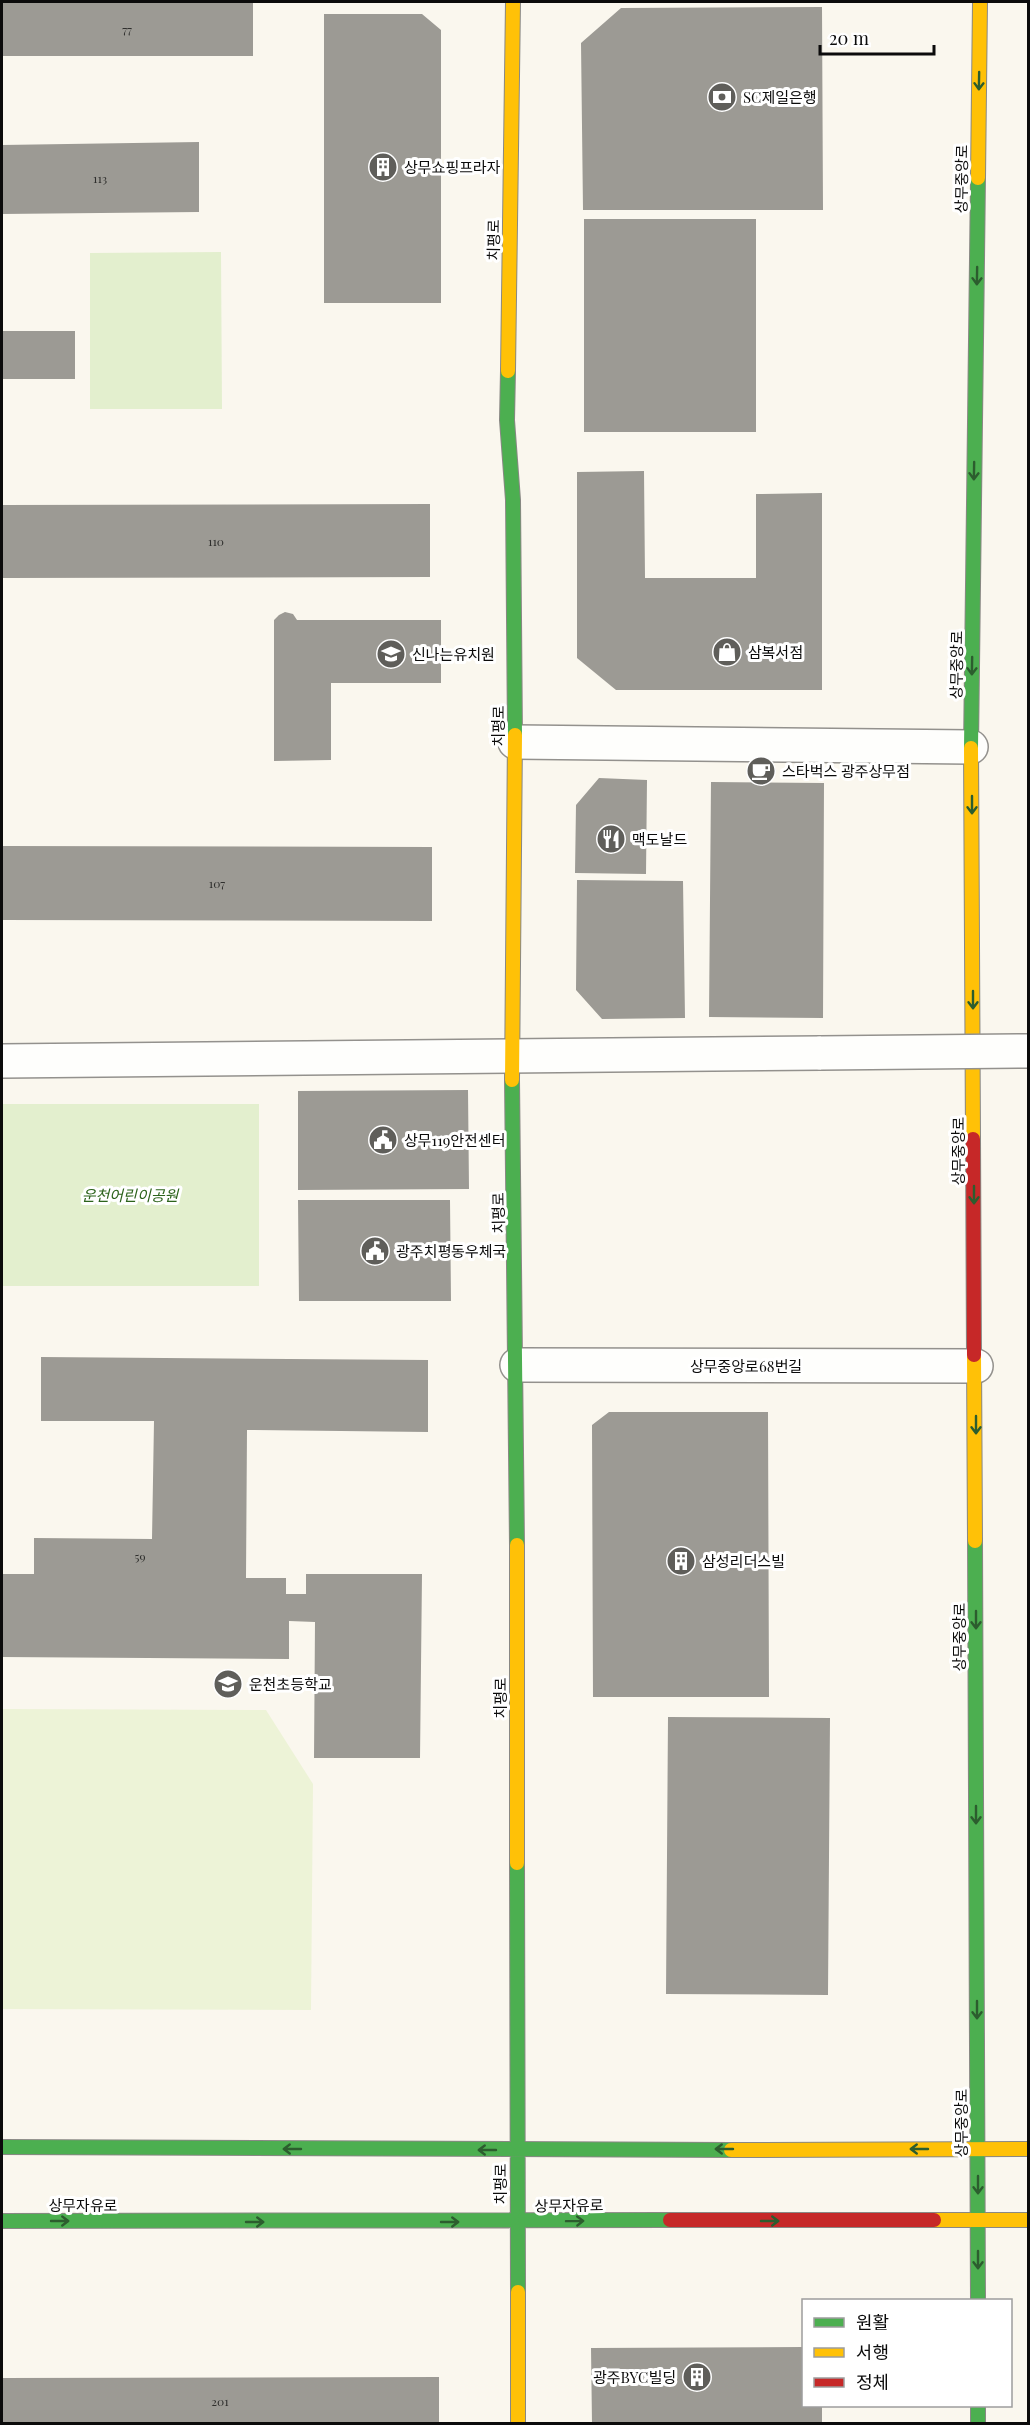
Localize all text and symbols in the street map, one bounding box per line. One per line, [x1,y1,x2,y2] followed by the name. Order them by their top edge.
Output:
[820,18,934,56] scale bar
[122,21,132,37] house number: 77
[829,26,869,50] text: 20 m
[973,70,985,90] one-way arrow
[706,81,738,113] bank icon: SC제일은행
[743,87,817,107] place label: SC제일은행
[950,144,972,214] street label: 상무중앙로
[367,151,399,183] building icon: 상무쇼핑프라자
[404,157,501,177] place label: 상무쇼핑프라자
[93,170,107,186] house number: 113
[483,219,503,261] street label: 치평로
[971,265,983,285] one-way arrow
[969,460,980,480] one-way arrow
[208,533,224,549] house number: 110
[945,630,967,700] street label: 상무중앙로
[711,636,743,668] shop icon: 삼복서점
[375,638,407,670] school or university icon: 신나는유치원
[748,642,803,662] place label: 삼복서점
[412,644,495,664] place label: 신나는유치원
[966,655,978,675] one-way arrow
[488,705,508,747] street label: 치평로
[745,755,777,787] cafe icon: 스타벅스 광주상무점
[782,761,910,781] place label: 스타벅스 광주상무점
[966,795,978,815] one-way arrow
[595,823,627,855] restaurant icon: 맥도날드
[632,829,687,849] place label: 맥도날드
[209,875,225,891] house number: 107
[967,990,979,1010] one-way arrow
[948,1116,968,1186] street label: 상무중앙로
[367,1124,399,1156] public building icon: 상무119안전센터
[404,1130,506,1150] place label: 상무119안전센터
[82,1185,179,1205] park label: 운천어린이공원
[968,1185,980,1205] one-way arrow
[488,1192,508,1234] street label: 치평로
[359,1235,391,1267] public building icon: 광주치평동우체국
[396,1241,506,1261] place label: 광주치평동우체국
[690,1356,802,1376] street label: 상무중앙로68번길
[970,1414,982,1434] one-way arrow
[665,1545,697,1577] building icon: 삼성리더스빌
[134,1548,146,1564] house number: 59
[702,1551,785,1571] place label: 삼성리더스빌
[949,1602,969,1672] street label: 상무중앙로
[970,1609,982,1629] one-way arrow
[212,1668,244,1700] school or university icon: 운천초등학교
[249,1674,332,1694] place label: 운천초등학교
[490,1677,510,1719] street label: 치평로
[970,1804,982,1824] one-way arrow
[971,1999,983,2019] one-way arrow
[951,2088,971,2158] street label: 상무중앙로
[283,2143,303,2155] one-way arrow
[715,2143,735,2155] one-way arrow
[910,2143,930,2155] one-way arrow
[478,2144,498,2156] one-way arrow
[490,2163,510,2205] street label: 치평로
[972,2174,984,2194] one-way arrow
[534,2194,604,2216] street label: 상무자유로
[48,2195,118,2215] street label: 상무자유로
[49,2215,69,2227] one-way arrow
[760,2215,780,2227] one-way arrow
[244,2216,264,2228] one-way arrow
[439,2216,459,2228] one-way arrow
[565,2216,585,2227] one-way arrow
[972,2250,984,2270] one-way arrow
[802,2299,1012,2407] legend
[856,2310,889,2334] text: 원활
[856,2340,889,2364] text: 서행
[681,2361,713,2393] building icon: 광주BYC빌딩
[593,2367,676,2387] place label: 광주BYC빌딩
[856,2370,889,2394] text: 정체
[211,2393,229,2409] house number: 201

